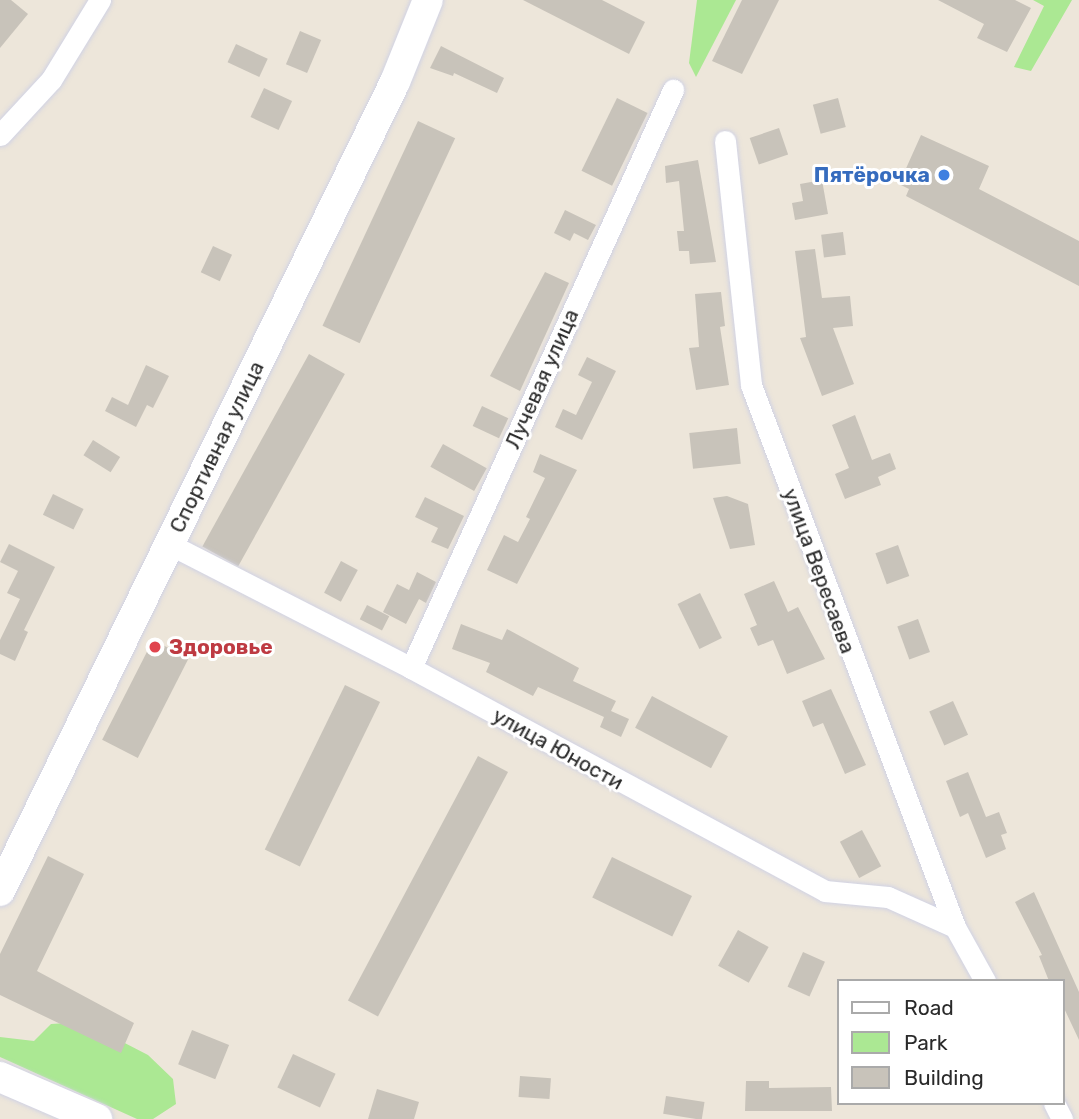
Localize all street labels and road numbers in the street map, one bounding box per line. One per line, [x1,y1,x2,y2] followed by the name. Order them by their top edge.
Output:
[500,305,584,453] street label: Лучевая улица
[165,357,269,537] street label: Спортивная улица
[777,485,861,657] street label: улица Вересаева
[488,703,628,795] street label: улица Юности

